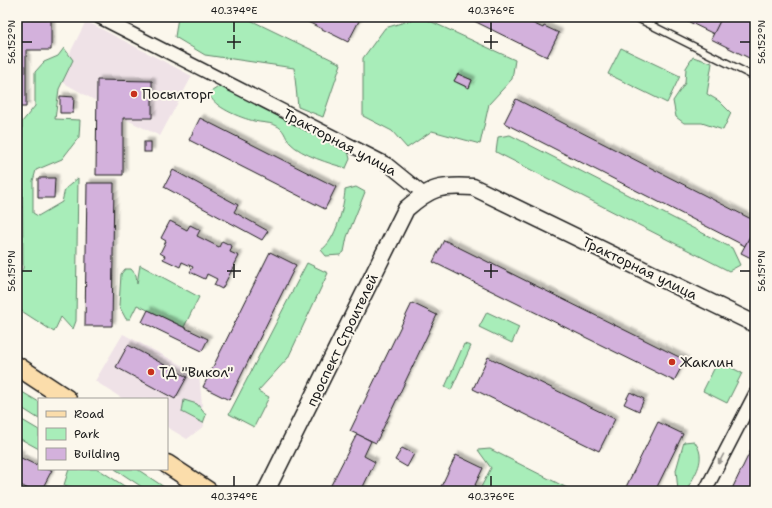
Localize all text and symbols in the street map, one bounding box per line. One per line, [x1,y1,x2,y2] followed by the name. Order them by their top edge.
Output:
[211,4,257,17] text: 40.374°E
[468,4,514,17] text: 40.376°E
[5,20,18,64] text: 56.152°N
[755,20,768,64] text: 56.152°N
[142,85,214,103] place label: Посылторг
[129,89,139,99] marker: Посылторг
[280,104,400,180] street label: Тракторная улица
[579,232,701,304] street label: Тракторная улица
[5,250,18,292] text: 56.151°N
[755,250,768,292] text: 56.151°N
[302,271,382,409] street label: проспект Строителей
[680,353,733,371] place label: Жаклин
[667,357,677,367] marker: Жаклин
[159,363,233,381] place label: ТД "Викол"
[146,367,156,377] marker: ТД "Викол"
[38,398,168,470] legend
[74,406,105,422] text: Road
[74,426,100,442] text: Park
[74,446,120,462] text: Building
[718,453,724,464] one-way arrow
[211,490,257,503] text: 40.374°E
[468,490,514,503] text: 40.376°E

